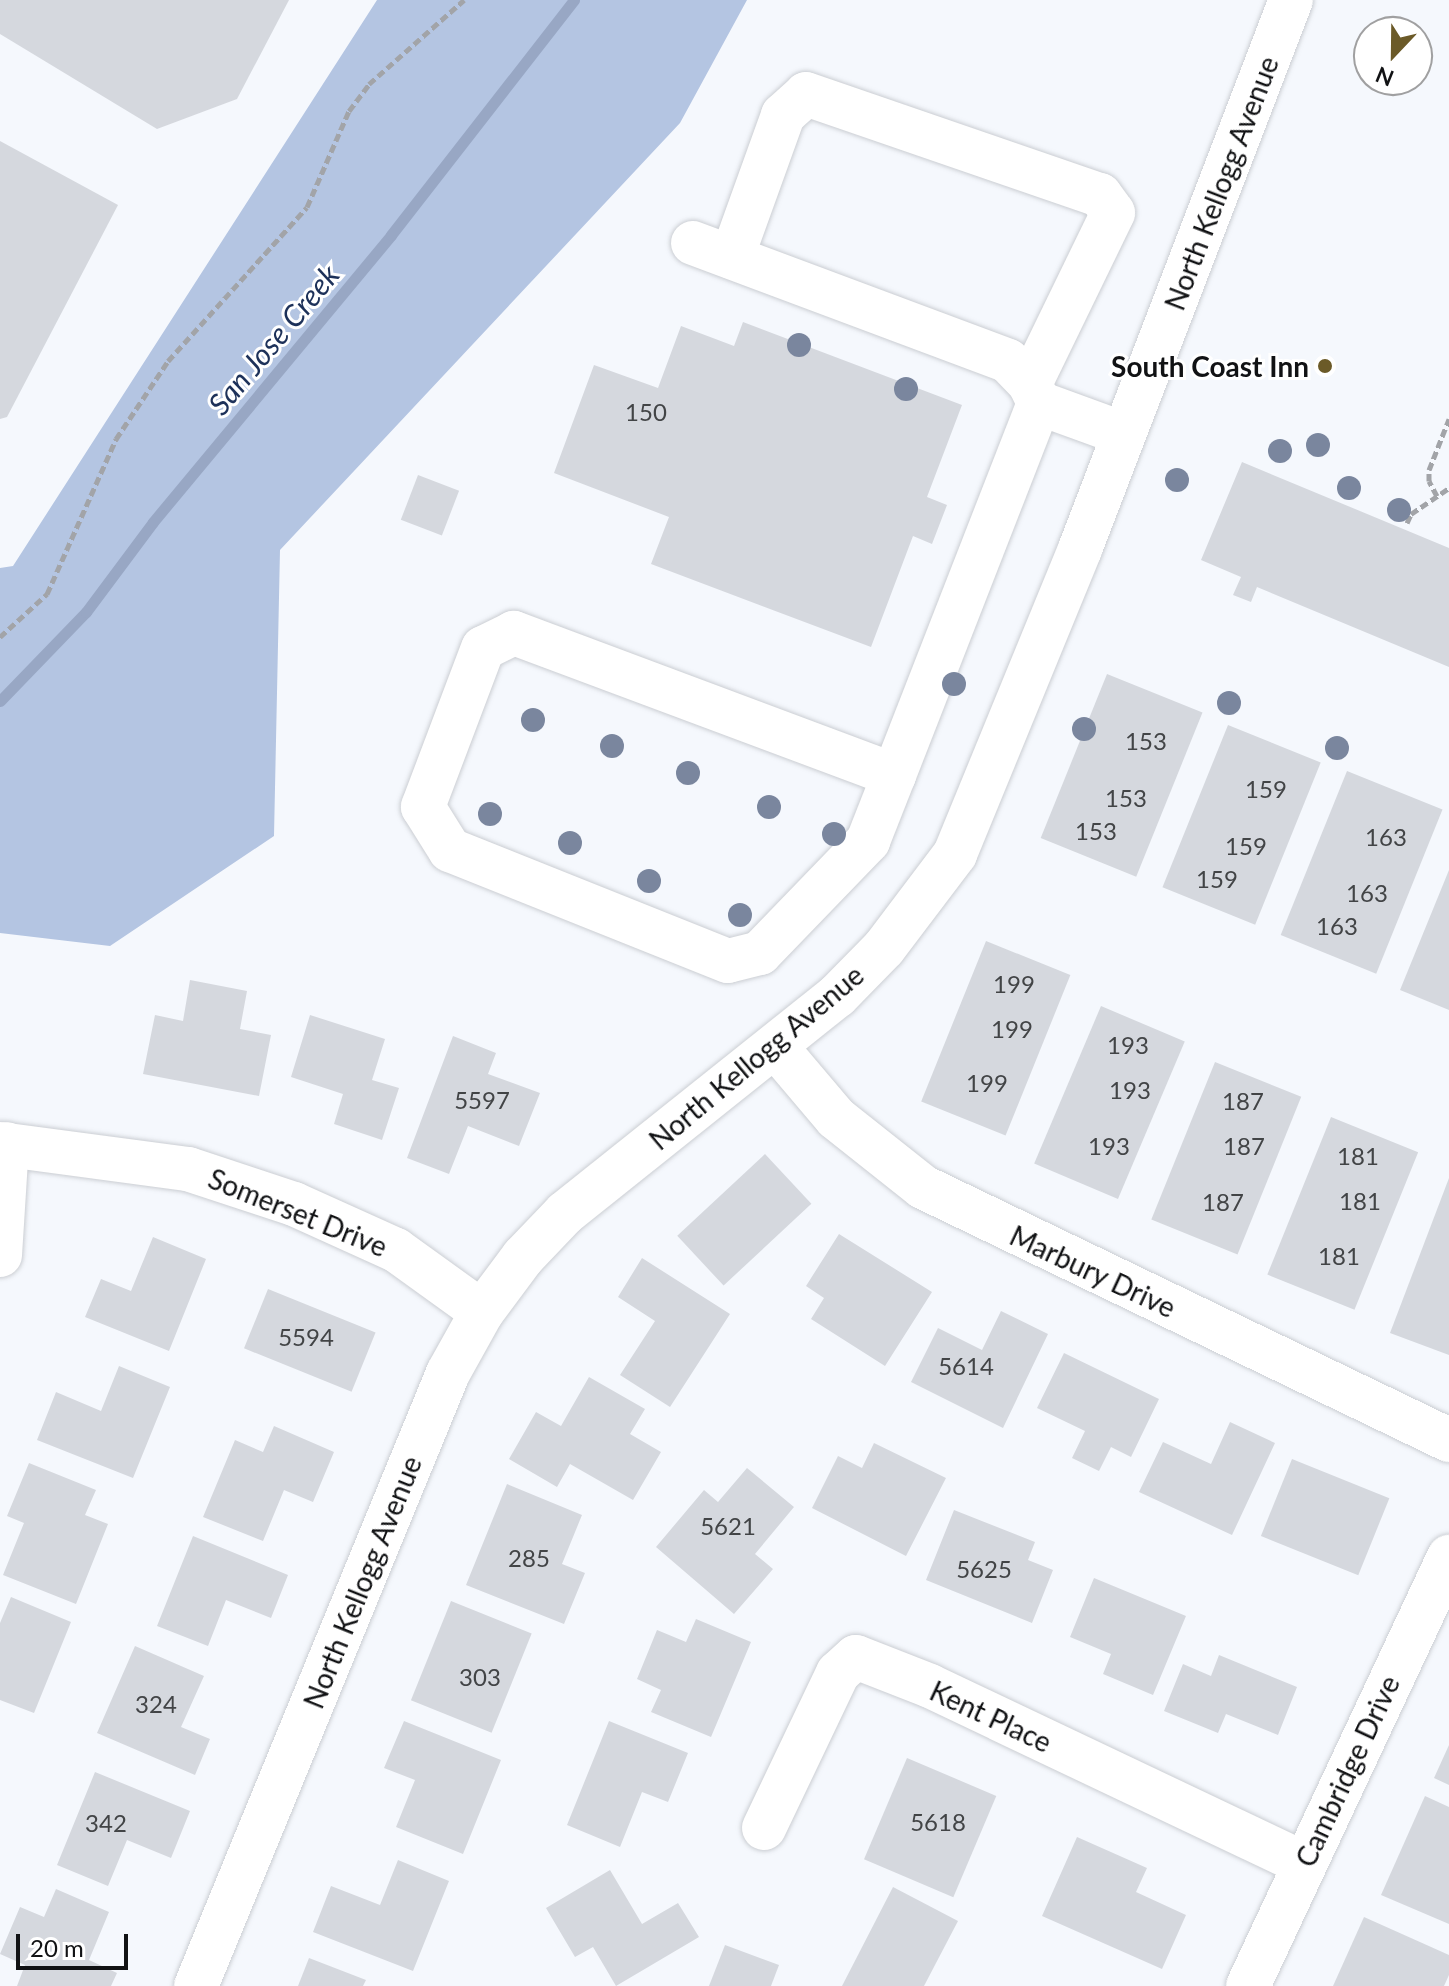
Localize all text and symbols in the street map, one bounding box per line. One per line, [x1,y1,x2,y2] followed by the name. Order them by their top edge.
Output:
[1353,16,1433,96] north arrow
[1157,51,1285,315] street label: North Kellogg Avenue
[1372,61,1397,93] text: N
[200,257,346,421] water label: San Jose Creek
[1111,349,1309,383] place label: South Coast Inn
[1316,357,1334,375] marker: South Coast Inn
[625,398,667,426] house number: 150
[1125,727,1167,755] house number: 153
[1245,775,1287,803] house number: 159
[1105,784,1147,812] house number: 153
[1075,817,1117,845] house number: 153
[1365,823,1407,851] house number: 163
[1225,832,1267,860] house number: 159
[1196,865,1238,893] house number: 159
[1346,879,1388,907] house number: 163
[1316,912,1358,940] house number: 163
[642,957,870,1157] street label: North Kellogg Avenue
[993,970,1035,998] house number: 199
[991,1015,1033,1043] house number: 199
[1107,1031,1149,1059] house number: 193
[966,1069,1008,1097] house number: 199
[1109,1076,1151,1104] house number: 193
[454,1086,510,1114] house number: 5597
[1222,1087,1264,1115] house number: 187
[1088,1132,1130,1160] house number: 193
[1223,1132,1265,1160] house number: 187
[1337,1142,1379,1170] house number: 181
[204,1161,392,1263] street label: Somerset Drive
[1339,1187,1381,1215] house number: 181
[1202,1188,1244,1216] house number: 187
[1005,1218,1181,1324] street label: Marbury Drive
[1318,1242,1360,1270] house number: 181
[278,1323,334,1351] house number: 5594
[938,1352,994,1380] house number: 5614
[296,1451,428,1713] street label: North Kellogg Avenue
[700,1512,756,1540] house number: 5621
[508,1544,550,1572] house number: 285
[956,1555,1012,1583] house number: 5625
[459,1663,501,1691] house number: 303
[1288,1670,1406,1872] street label: Cambridge Drive
[925,1673,1057,1759] street label: Kent Place
[135,1690,177,1718] house number: 324
[910,1808,966,1836] house number: 5618
[85,1809,127,1837] house number: 342
[20,1918,132,1968] scale bar
[30,1933,84,1962] text: 20 m

